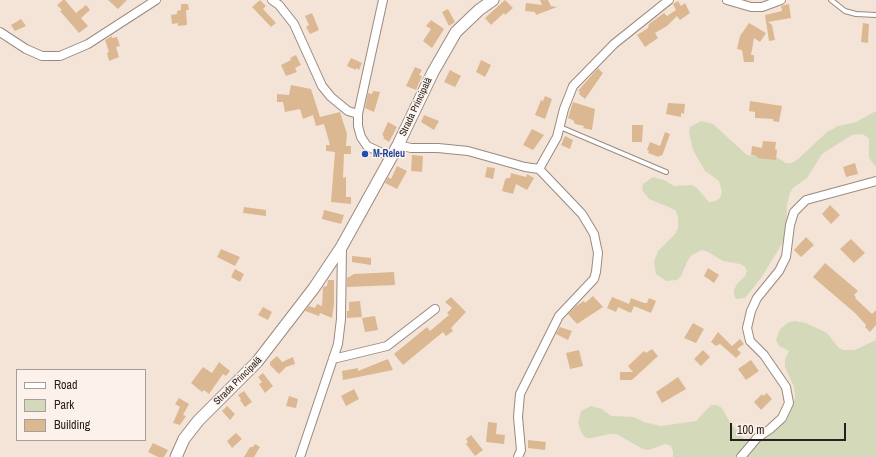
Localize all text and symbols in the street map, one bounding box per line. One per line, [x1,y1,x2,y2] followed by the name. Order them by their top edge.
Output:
[397,76,435,138] street label: Strada Principală
[373,148,405,160] place label: M-Releu
[360,149,370,159] marker: M-Releu
[211,354,265,408] street label: Strada Principală
[16,369,146,441] legend
[54,377,78,393] text: Road
[54,397,74,413] text: Park
[732,415,848,441] scale bar
[54,417,90,433] text: Building
[737,422,764,438] text: 100 m

